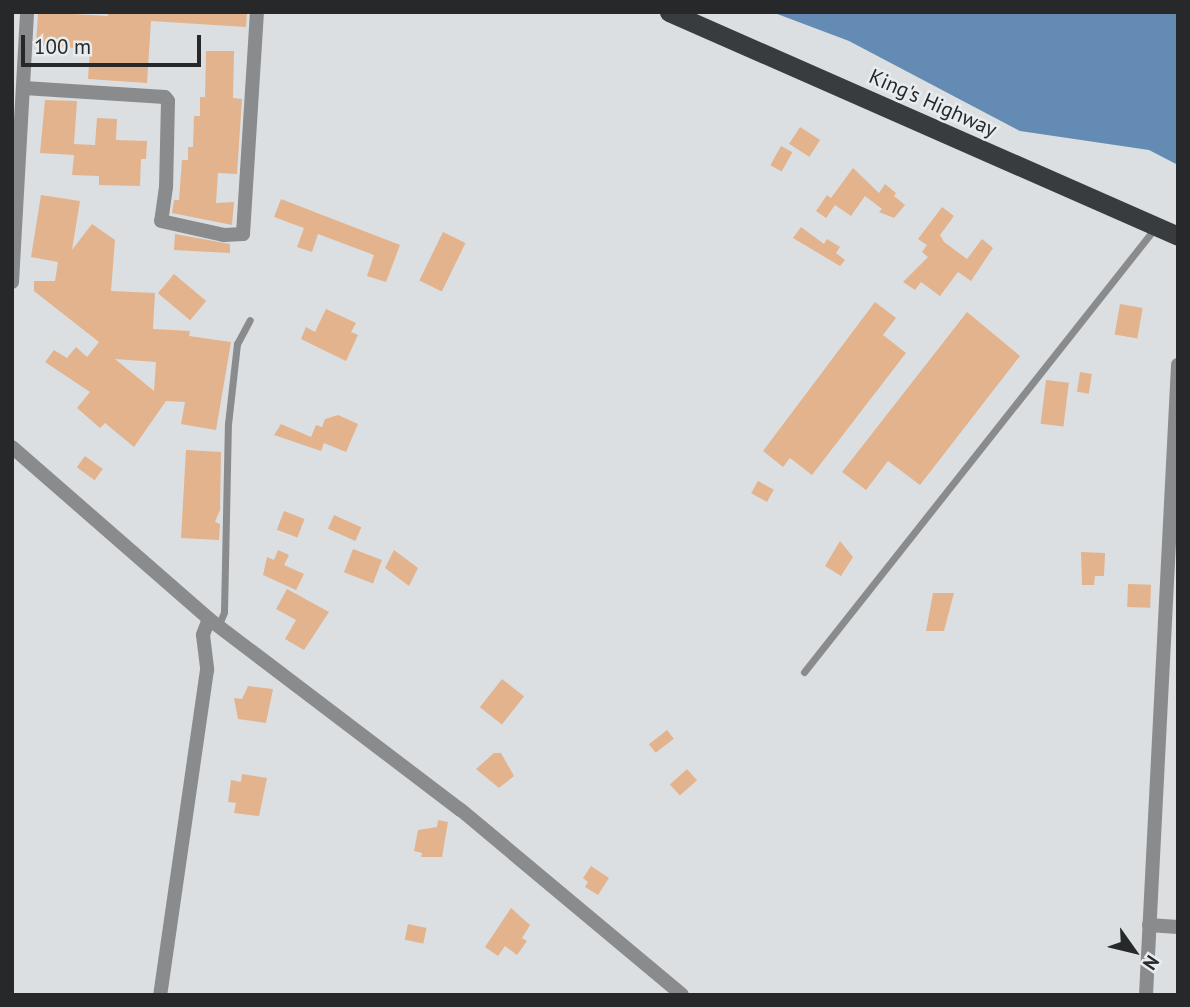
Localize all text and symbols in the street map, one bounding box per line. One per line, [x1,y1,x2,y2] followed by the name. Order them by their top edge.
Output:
[24,21,205,65] scale bar
[34,33,91,60] text: 100 m
[865,64,1001,142] street label: King's Highway
[1099,916,1169,986] north arrow
[1138,951,1165,975] text: N

